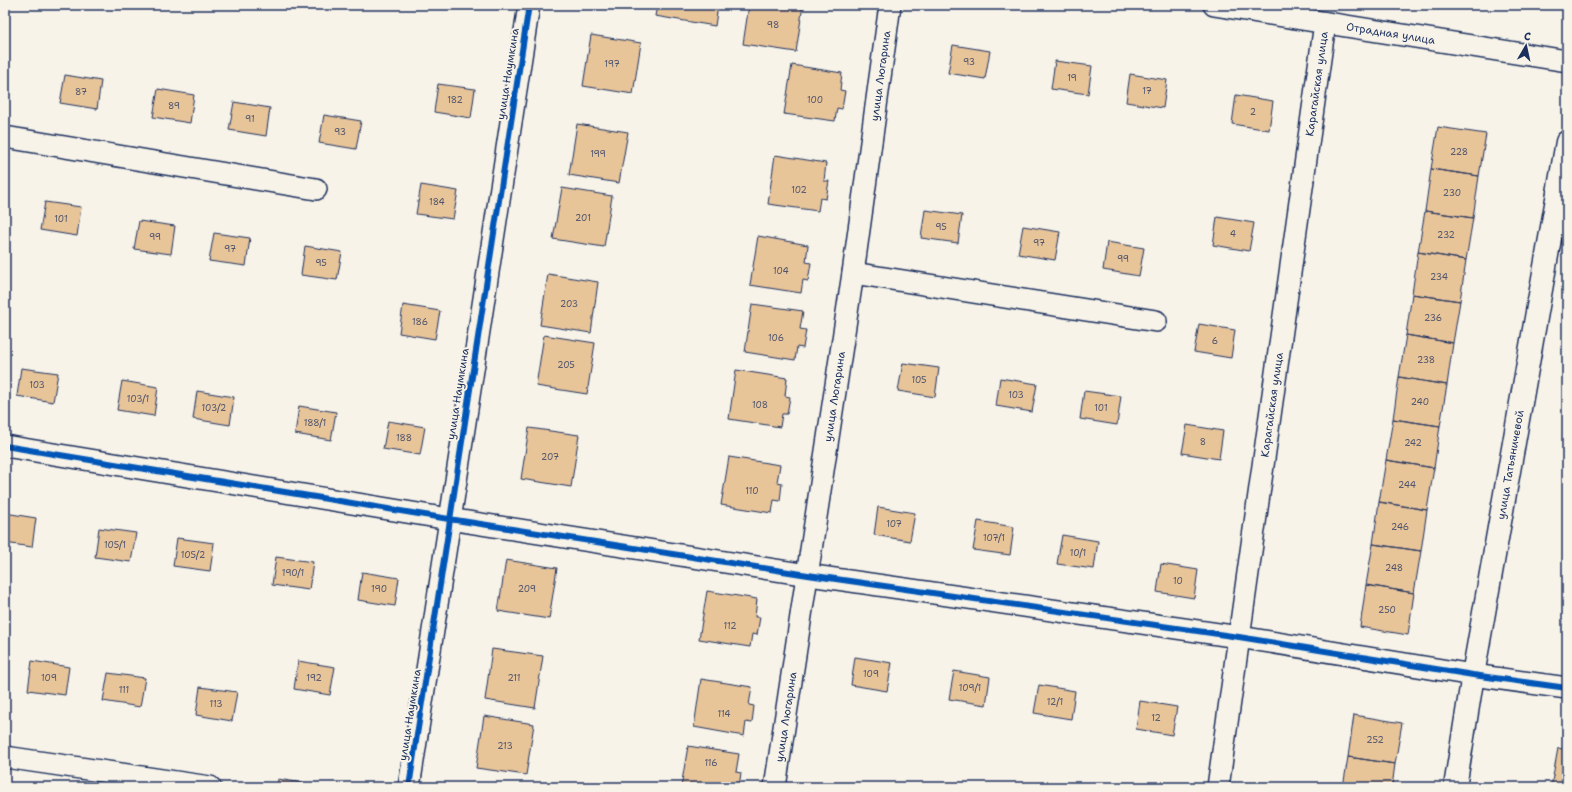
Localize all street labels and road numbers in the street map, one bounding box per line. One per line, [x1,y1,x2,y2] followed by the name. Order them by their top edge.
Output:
[1345,19,1437,48] street label: Отрадная улица
[493,27,523,121] street label: улица Наумкина
[867,29,894,122] street label: улица Люгарина
[1302,30,1331,137] street label: Карагайская улица
[443,347,473,441] street label: улица Наумкина
[820,350,849,443] street label: улица Люгарина
[1257,351,1286,458] street label: Карагайская улица
[1493,409,1527,521] street label: улица Татьяничевой
[395,668,425,762] street label: улица Наумкина
[771,670,800,763] street label: улица Люгарина

